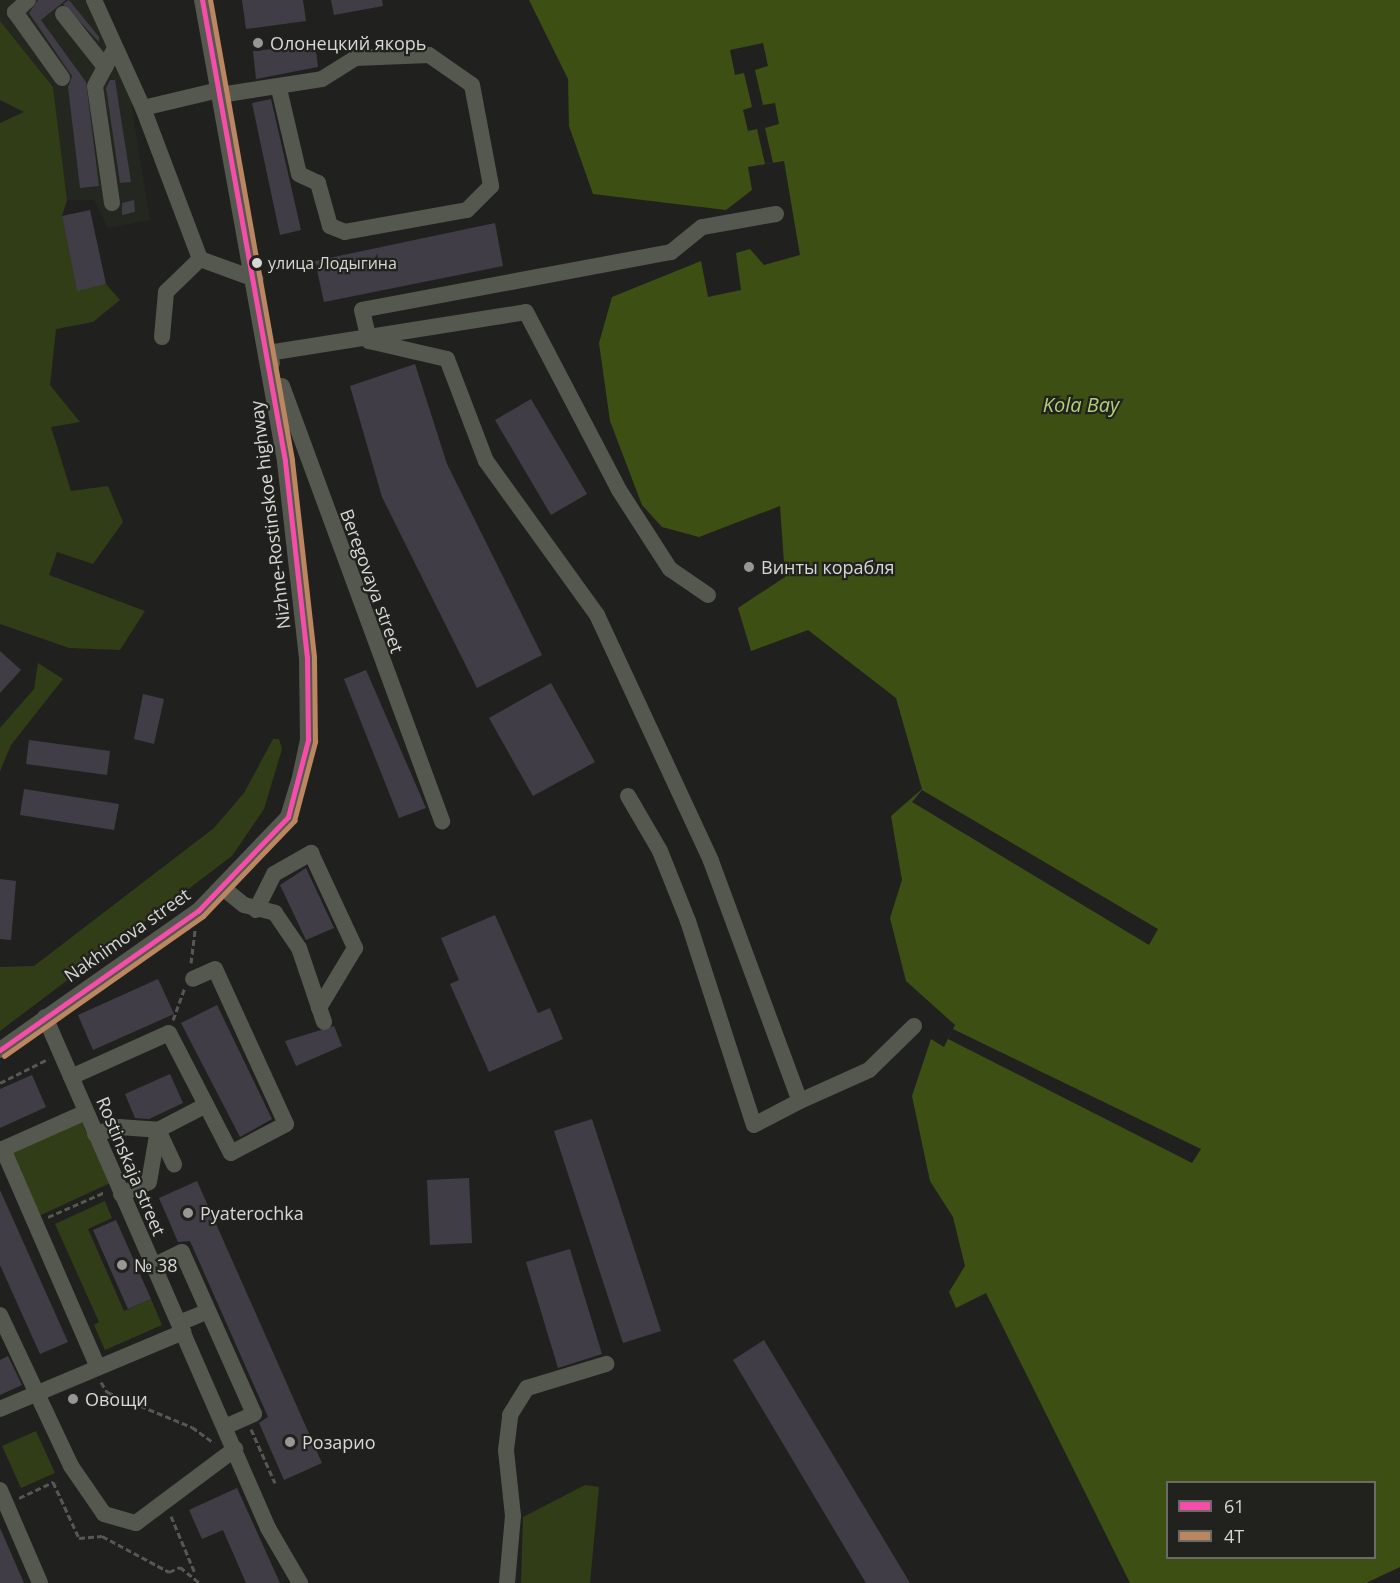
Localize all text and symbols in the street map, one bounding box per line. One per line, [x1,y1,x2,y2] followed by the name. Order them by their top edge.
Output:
[270,32,426,54] place label: Олонецкий якорь
[251,36,265,50] marker: Олонецкий якорь
[268,253,397,273] place label: улица Лодыгина
[251,257,263,269] marker: улица Лодыгина
[1043,392,1119,416] water label: Kola Bay
[245,400,295,630] street label: Nizhne-Rostinskoe highway
[336,506,408,656] street label: Beregovaya street
[761,556,895,578] place label: Винты корабля
[742,560,756,574] marker: Винты корабля
[60,883,194,987] street label: Nakhimova street
[92,1093,170,1239] street label: Rostinskaja street
[200,1202,304,1224] place label: Pyaterochka
[181,1206,195,1220] marker: Pyaterochka
[134,1254,178,1276] place label: № 38
[115,1258,129,1272] marker: № 38
[85,1388,148,1410] place label: Овощи
[66,1392,80,1406] marker: Овощи
[302,1431,376,1453] place label: Розарио
[283,1435,297,1449] marker: Розарио
[1166,1481,1376,1559] legend
[1224,1494,1245,1518] text: 61
[1224,1524,1244,1548] text: 4Т

